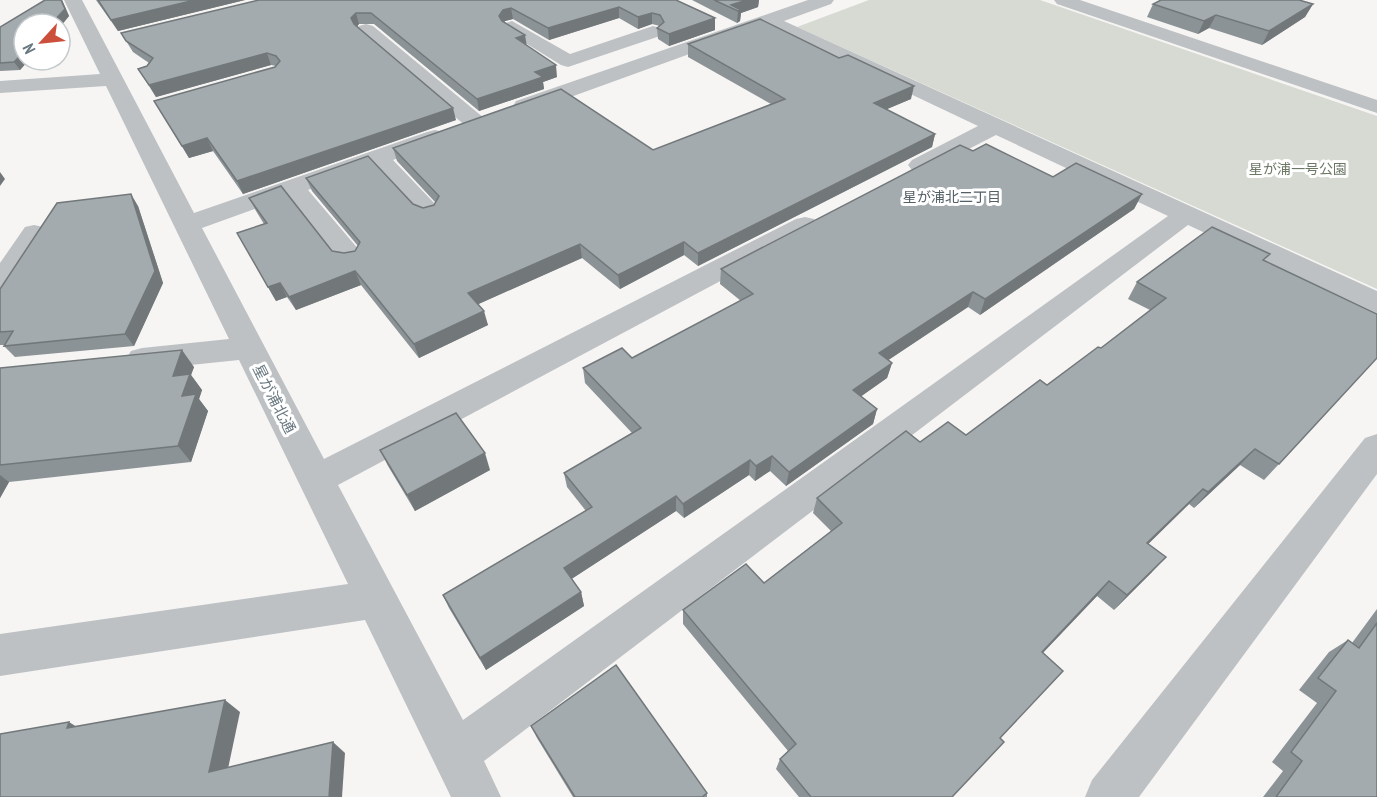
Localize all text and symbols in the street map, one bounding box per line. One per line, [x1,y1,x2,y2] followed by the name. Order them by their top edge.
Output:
[12,12,72,72] north arrow
[18,40,40,57] text: N
[1249,160,1347,178] park label: 星が浦一号公園
[903,188,1001,206] district label: 星が浦北二丁目
[249,361,300,437] street label: 星が浦北通

